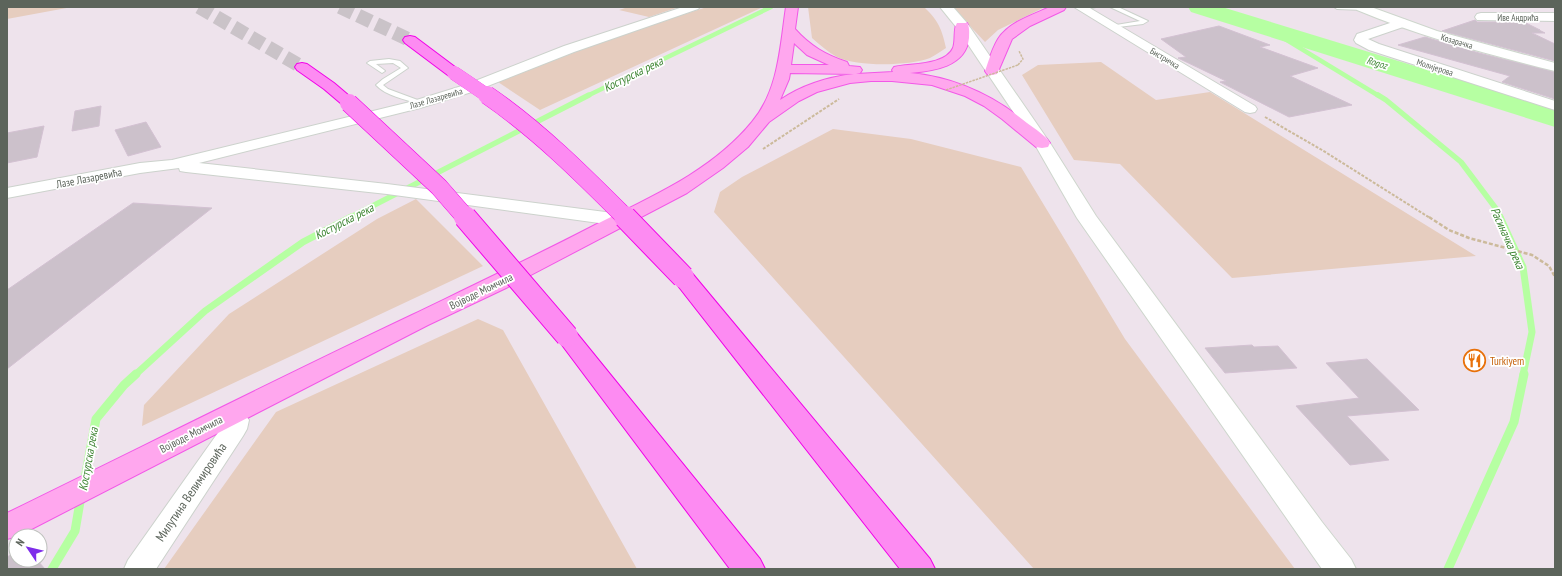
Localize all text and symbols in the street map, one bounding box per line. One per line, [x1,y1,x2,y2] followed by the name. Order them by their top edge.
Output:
[1497,12,1539,23] street label: Иве Андрића
[1440,31,1475,51] street label: Козарачка
[1148,45,1182,71] street label: Бистричка
[601,53,666,95] water label: Костурска река
[1365,54,1390,73] water label: Rogoz
[1415,56,1455,79] street label: Молијерова
[407,85,464,111] street label: Лазе Лазаревића
[54,165,123,191] street label: Лазе Лазаревића
[312,199,377,242] water label: Костурска река
[1488,205,1529,272] water label: Расиначка река
[447,270,515,312] street label: Војводе Момчила
[1462,348,1488,374] restaurant icon: Turkiyem
[1490,354,1524,368] place label: Turkiyem
[157,412,225,456] street label: Војводе Момчила
[75,425,101,492] water label: Костурска река
[152,439,230,545] street label: Милутина Велимировића
[8,528,48,568] north arrow
[12,536,27,549] text: N

